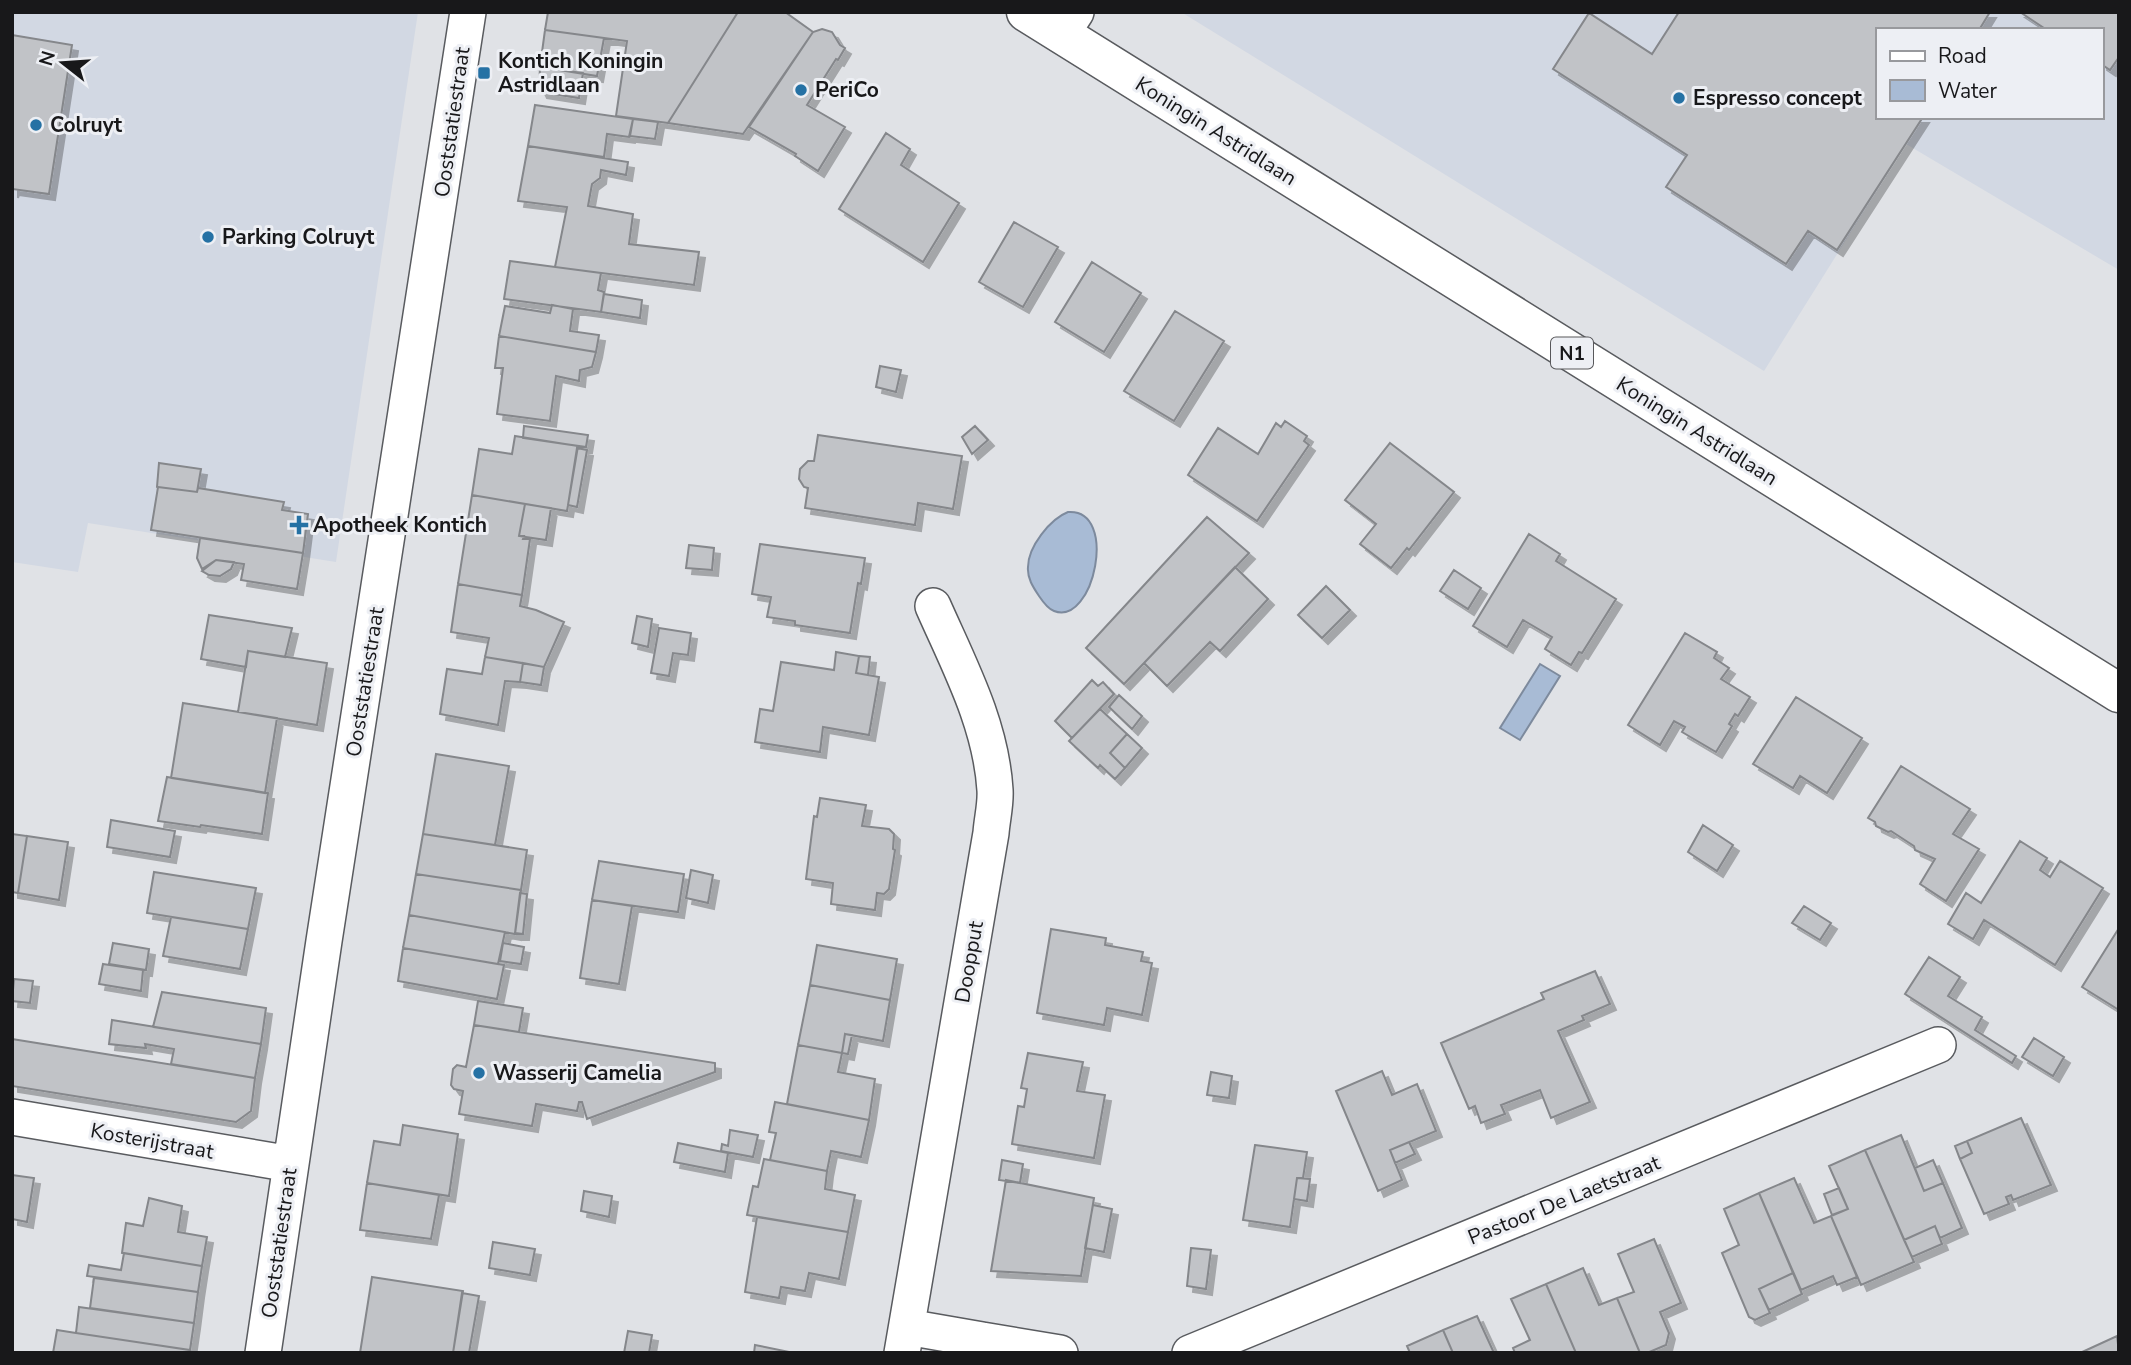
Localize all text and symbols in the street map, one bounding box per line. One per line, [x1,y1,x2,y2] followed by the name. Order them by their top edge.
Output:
[28,28,98,98] north arrow
[1876,28,2103,119] legend
[1938,42,1987,70] text: Road
[428,44,476,199] street label: Ooststatiestraat
[498,47,663,99] place label: Kontich Koningin Astridlaan
[33,48,62,69] text: N
[476,65,492,81] marker: Kontich Koningin Astridlaan
[1130,70,1302,192] street label: Koningin Astridlaan
[815,76,879,104] place label: PeriCo
[1938,77,1997,105] text: Water
[793,82,809,98] marker: PeriCo
[1693,84,1863,112] place label: Espresso concept
[1671,90,1687,106] marker: Espresso concept
[50,111,123,139] place label: Colruyt
[28,117,44,133] marker: Colruyt
[222,223,375,251] place label: Parking Colruyt
[200,229,216,245] marker: Parking Colruyt
[1551,338,1593,368] road number: N1
[1611,370,1783,492] street label: Koningin Astridlaan
[313,511,487,539] place label: Apotheek Kontich
[291,517,307,533] marker: Apotheek Kontich
[339,604,391,759] street label: Ooststatiestraat
[948,918,990,1005] street label: Doopput
[493,1059,662,1087] place label: Wasserij Camelia
[471,1065,487,1081] marker: Wasserij Camelia
[88,1116,216,1166] street label: Kosterijstraat
[1464,1148,1665,1251] street label: Pastoor De Laetstraat
[255,1165,303,1320] street label: Ooststatiestraat

